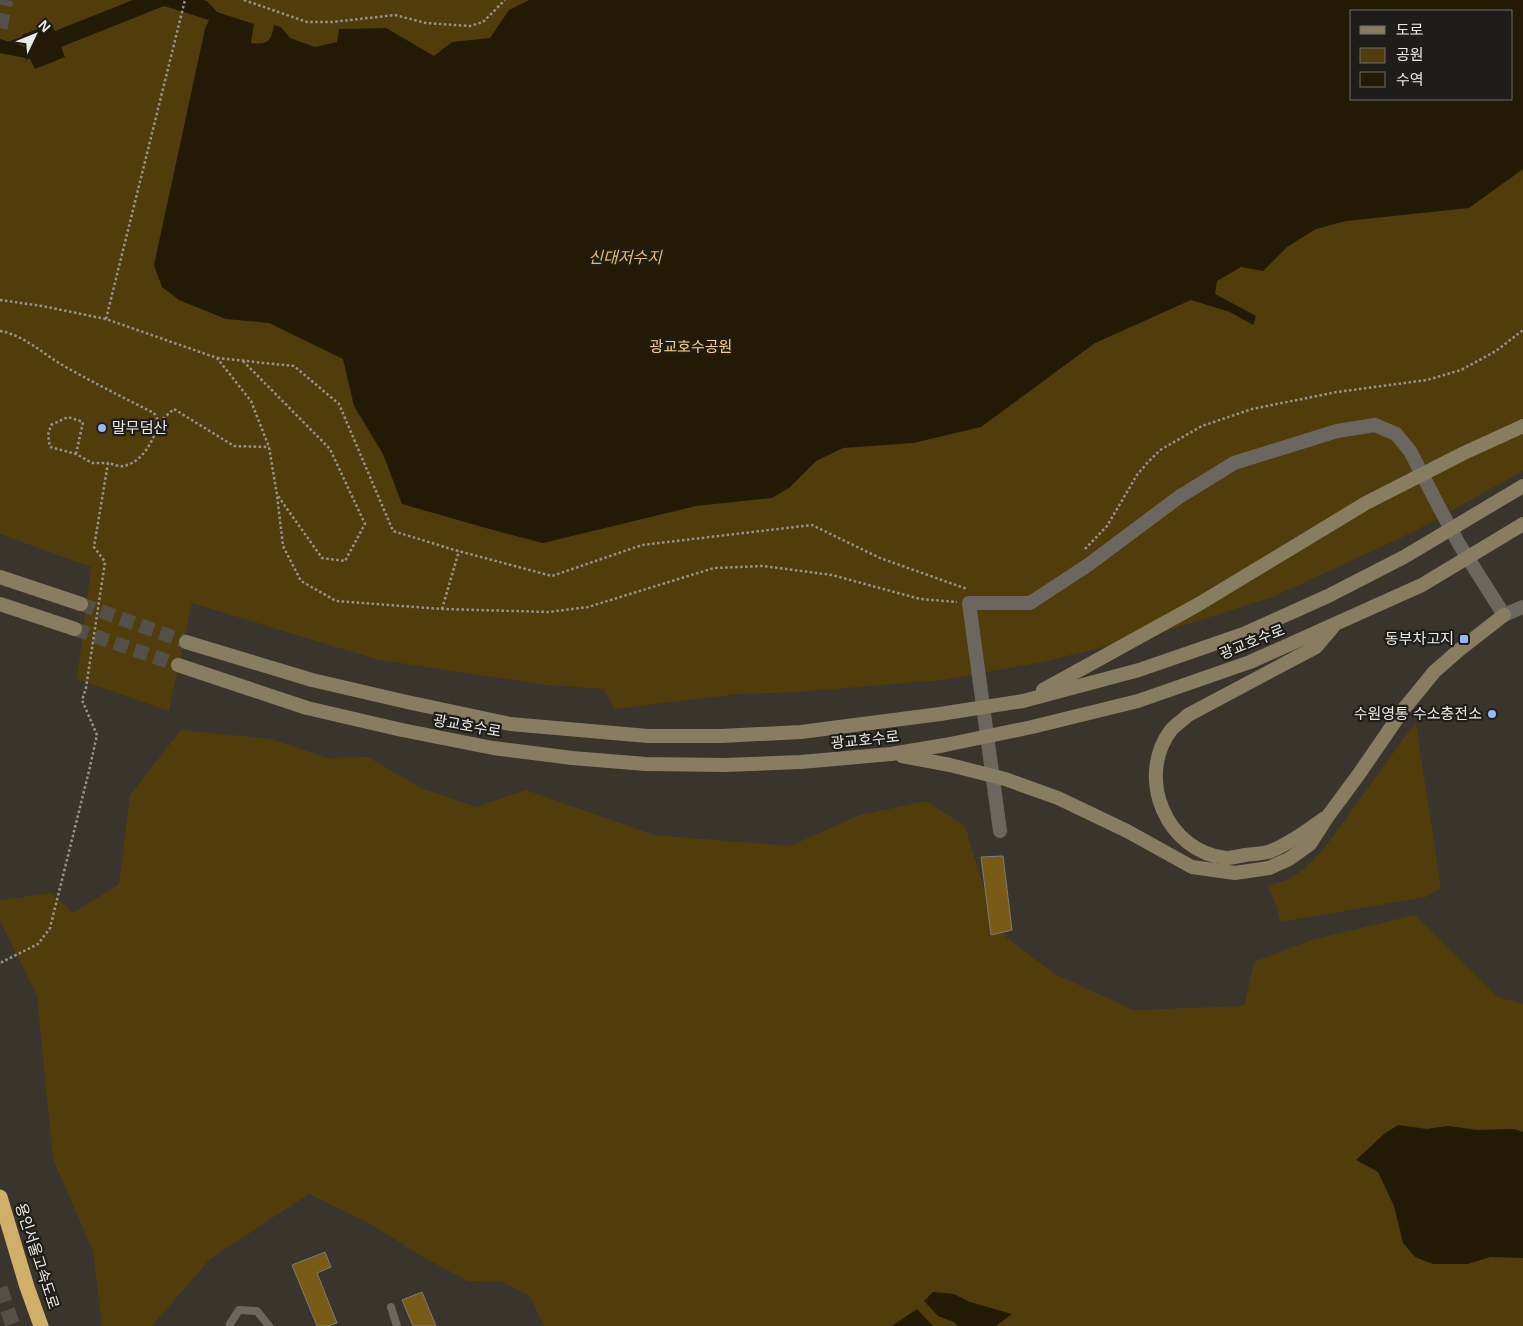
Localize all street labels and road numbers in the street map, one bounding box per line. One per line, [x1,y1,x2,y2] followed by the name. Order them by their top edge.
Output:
[1217,621,1287,662] street label: 광교호수로
[432,711,503,740] street label: 광교호수로
[830,727,900,752] street label: 광교호수로
[12,1201,63,1311] street label: 용인서울고속도로

